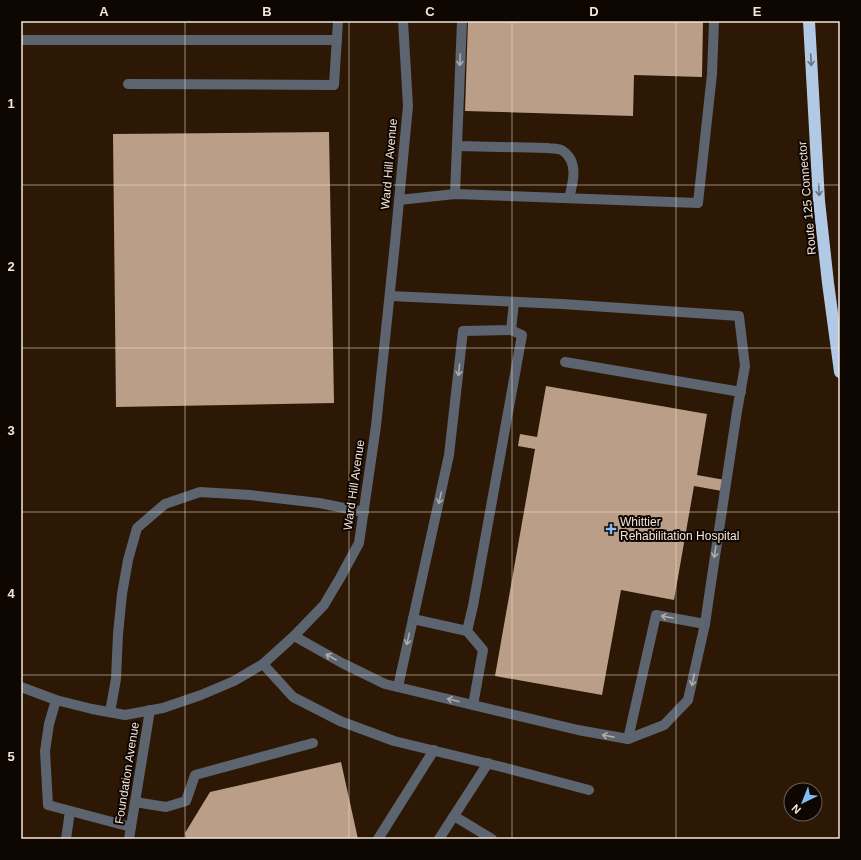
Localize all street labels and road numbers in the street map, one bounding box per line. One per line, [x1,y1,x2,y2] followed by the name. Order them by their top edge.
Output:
[378,118,400,210] street label: Ward Hill Avenue
[795,141,819,255] street label: Route 125 Connector
[341,438,367,531] street label: Ward Hill Avenue
[112,721,142,825] street label: Foundation Avenue

